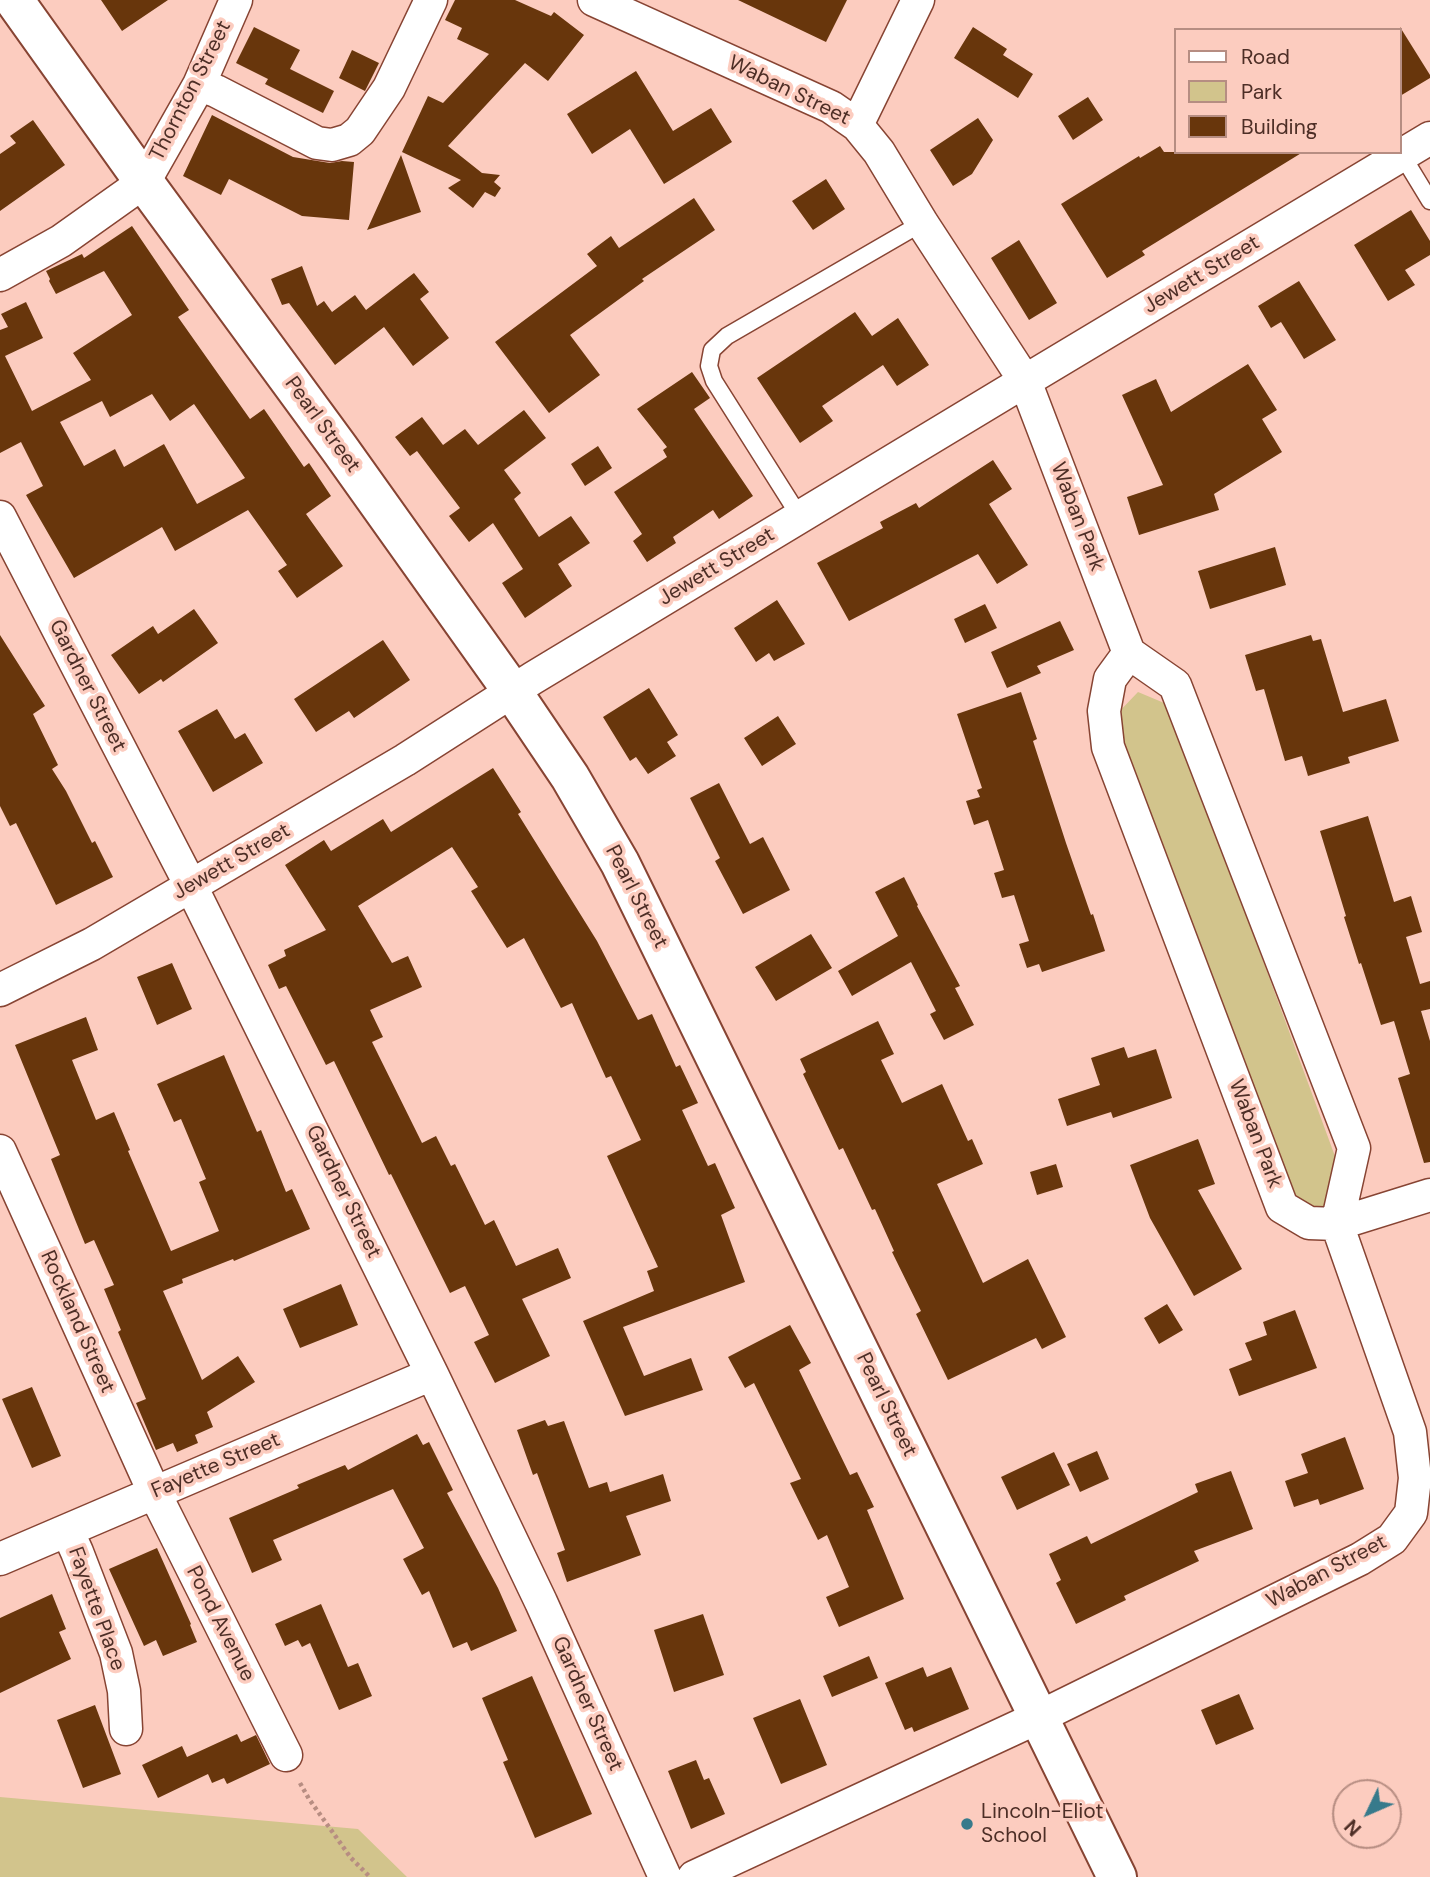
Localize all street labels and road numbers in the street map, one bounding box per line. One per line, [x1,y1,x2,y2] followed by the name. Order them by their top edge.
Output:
[145,17,237,165] street label: Thornton Street
[724,51,854,131] street label: Waban Street
[1139,231,1265,319] street label: Jewett Street
[279,372,365,478] street label: Pearl Street
[1045,459,1109,575] street label: Waban Park
[654,523,780,611] street label: Jewett Street
[43,616,131,756] street label: Gardner Street
[169,818,295,906] street label: Jewett Street
[599,841,673,953] street label: Pearl Street
[1223,1076,1287,1192] street label: Waban Park
[300,1121,386,1263] street label: Gardner Street
[34,1247,120,1397] street label: Rockland Street
[850,1349,922,1461] street label: Pearl Street
[148,1428,284,1504] street label: Fayette Street
[1263,1530,1391,1614] street label: Waban Street
[62,1544,130,1674] street label: Fayette Place
[180,1562,260,1686] street label: Pond Avenue
[546,1633,628,1775] street label: Gardner Street

